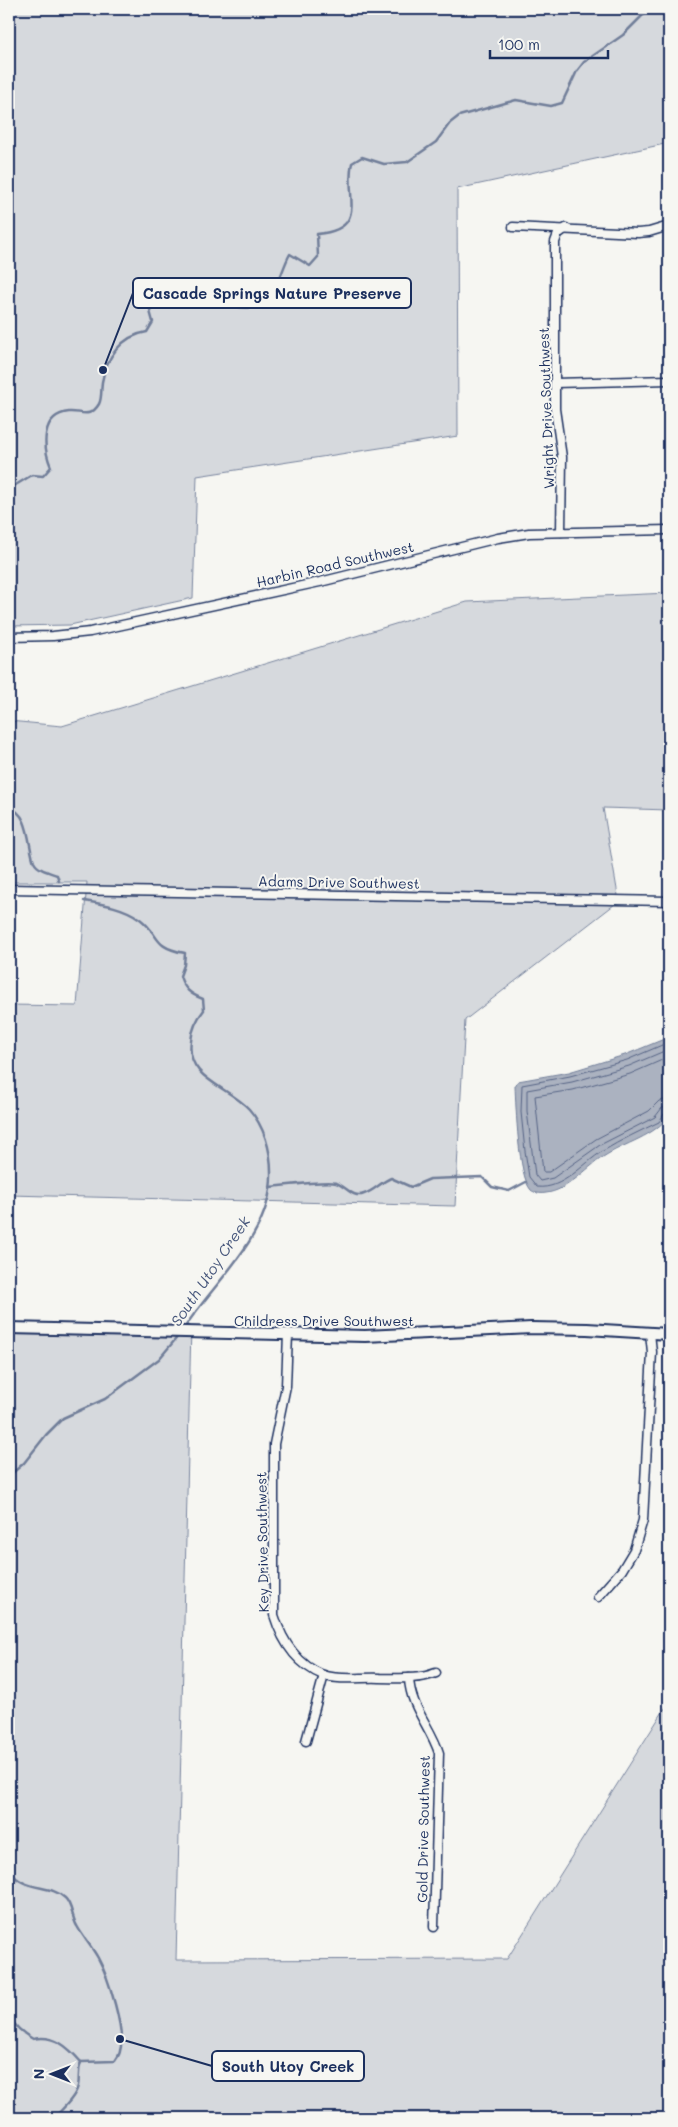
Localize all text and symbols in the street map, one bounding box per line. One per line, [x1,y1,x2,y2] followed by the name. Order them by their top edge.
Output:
[490,28,608,60] scale bar
[498,34,540,54] text: 100 m
[133,278,411,308] callout: Cascade Springs Nature Preserve
[143,283,401,303] text: Cascade Springs Nature Preserve
[534,327,558,489] street label: Wright Drive Southwest
[254,537,416,591] street label: Harbin Road Southwest
[258,871,420,893] street label: Adams Drive Southwest
[166,1211,255,1330] water label: South Utoy Creek
[234,1311,414,1330] street label: Childress Drive Southwest
[251,1471,273,1613] street label: Key Drive Southwest
[412,1755,434,1903] street label: Gold Drive Southwest
[28,2050,78,2100] north arrow
[212,2051,364,2081] callout: South Utoy Creek
[222,2056,354,2076] text: South Utoy Creek
[29,2069,48,2079] text: N

